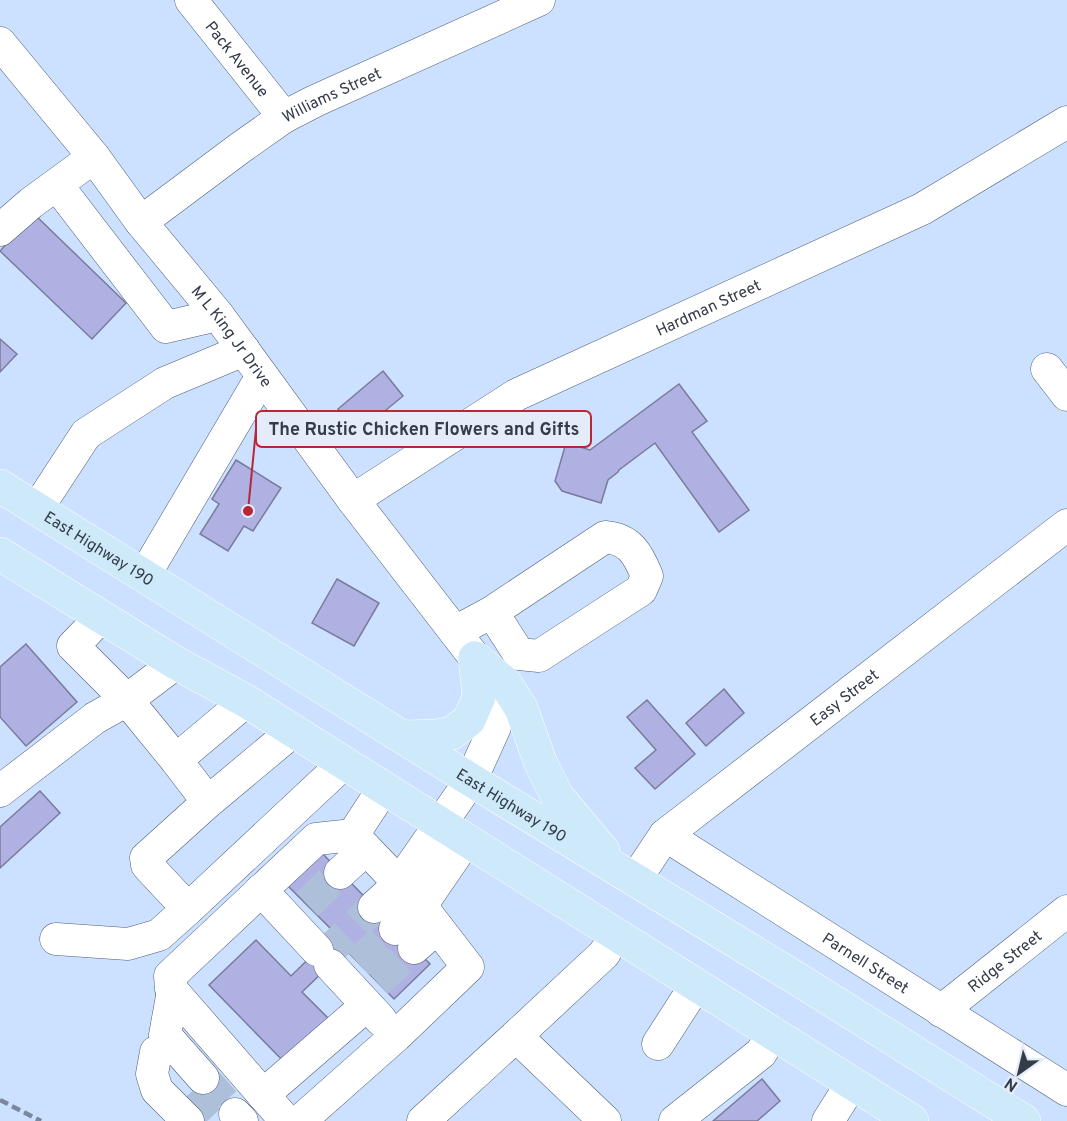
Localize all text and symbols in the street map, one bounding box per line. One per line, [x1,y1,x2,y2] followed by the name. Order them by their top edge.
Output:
[200,18,272,102] street label: Pack Avenue
[279,64,385,128] street label: Williams Street
[653,276,764,342] street label: Hardman Street
[186,282,275,392] street label: M L King Jr Drive
[256,411,591,447] callout: The Rustic Chicken Flowers and Gifts
[269,419,579,442] text: The Rustic Chicken Flowers and Gifts
[40,508,157,591] street label: East Highway 190
[807,666,884,731] street label: Easy Street
[452,765,570,848] street label: East Highway 190
[965,927,1047,998] street label: Ridge Street
[818,929,912,999] street label: Parnell Street
[989,1043,1049,1103] north arrow
[1001,1072,1022,1095] text: N

